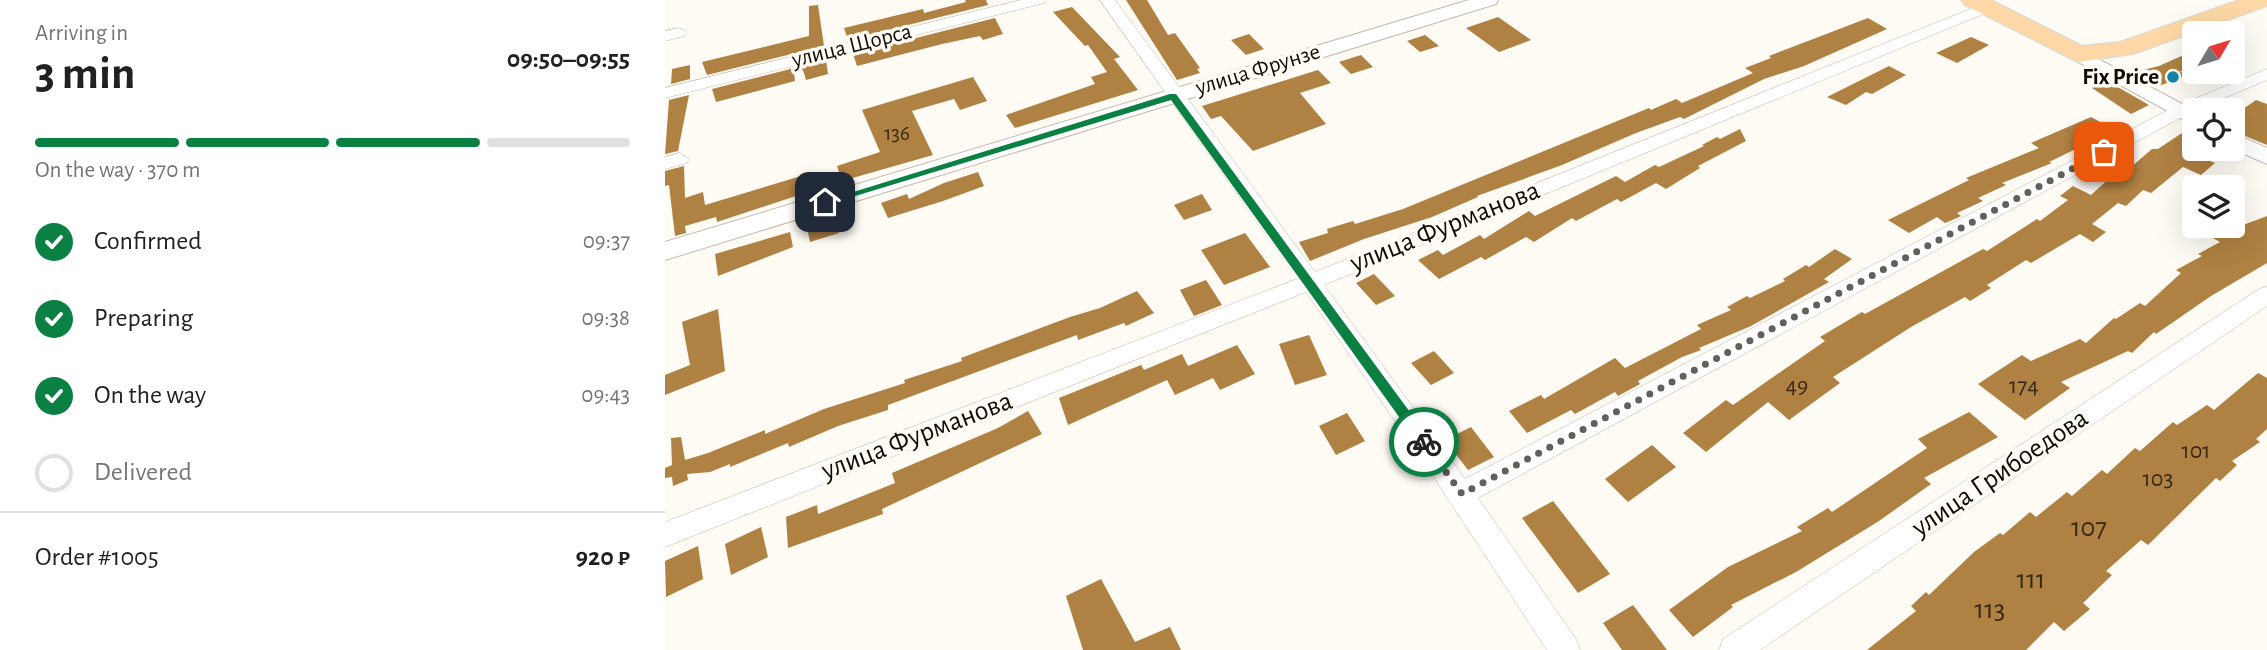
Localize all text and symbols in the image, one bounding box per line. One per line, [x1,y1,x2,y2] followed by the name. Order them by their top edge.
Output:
[789,20,914,72] street label: улица Щорса
[2182,21,2245,84] north arrow
[2182,21,2245,238] map controls
[35,22,128,45] text: Arriving in
[1192,40,1323,100] street label: улица Фрунзе
[507,46,630,72] text: 09:50–09:55
[35,51,135,97] text: 3 min
[2082,66,2159,89] place label: Fix Price
[2165,69,2181,85] marker: Fix Price
[2182,98,2245,161] button: locate
[2074,122,2134,182] pin
[884,123,910,144] house number: 136
[2085,133,2123,171] icon: bag
[35,159,201,182] text: On the way · 370 m
[795,172,855,232] pin
[2182,175,2245,238] button: layers
[1345,176,1544,278] street label: улица Фурманова
[806,183,844,221] icon: home
[35,223,73,261] icon: check
[94,228,202,254] text: Confirmed
[583,230,630,253] text: 09:37
[35,300,73,338] icon: check
[94,305,193,331] text: Preparing
[581,307,630,330] text: 09:38
[1786,374,1808,398] house number: 49
[2009,374,2039,398] house number: 174
[35,377,73,415] icon: check
[94,382,206,408] text: On the way
[581,384,630,407] text: 09:43
[817,387,1016,486] street label: улица Фурманова
[1906,404,2093,543] street label: улица Грибоедова
[1389,407,1459,477] courier
[1405,423,1443,461] icon: bike
[2181,439,2211,463] house number: 101
[94,459,192,485] text: Delivered
[2143,467,2173,491] house number: 103
[2071,514,2107,542] house number: 107
[35,544,159,570] text: Order #1005
[576,544,630,570] text: 920 ₽
[2017,566,2045,594] house number: 111
[1975,596,2005,624] house number: 113

